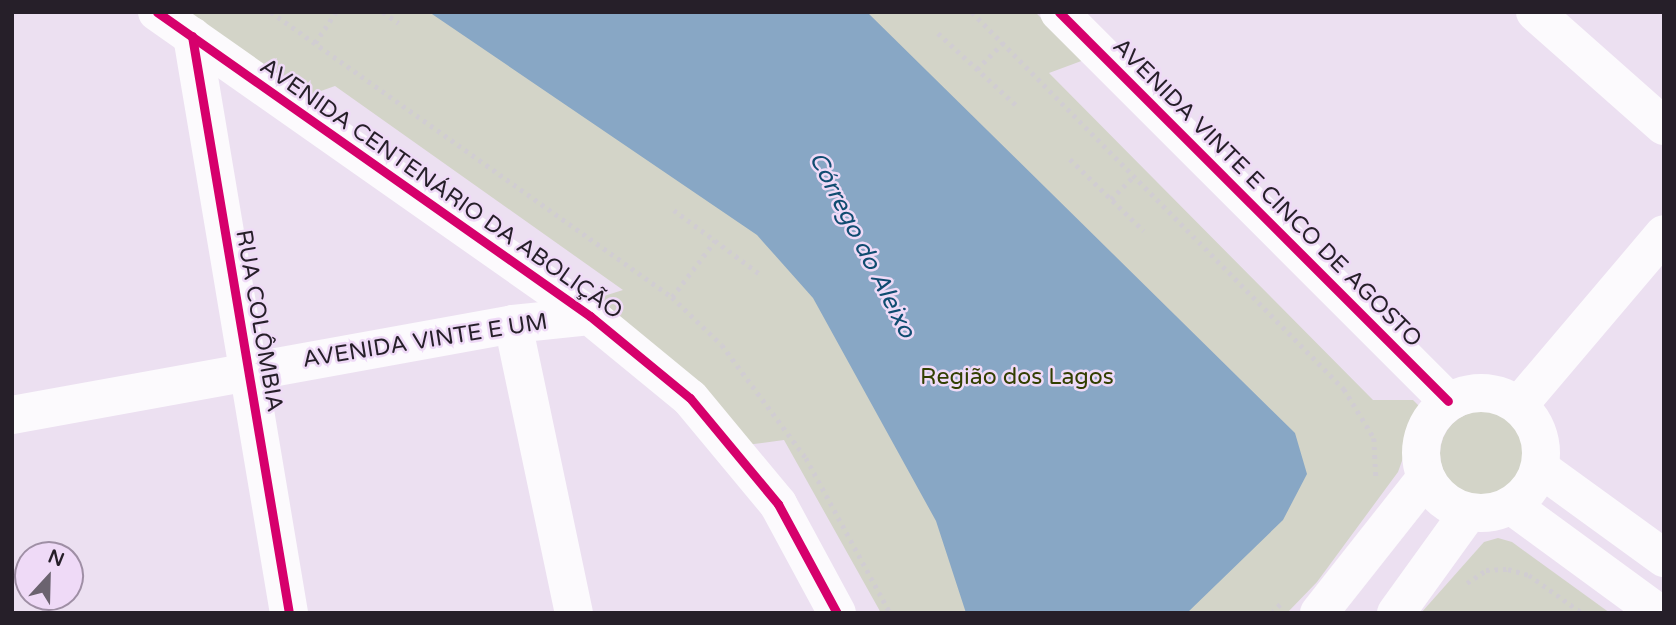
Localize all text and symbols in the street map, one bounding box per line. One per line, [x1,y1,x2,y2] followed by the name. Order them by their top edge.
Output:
[1107,33,1427,353] street label: AVENIDA VINTE E CINCO DE AGOSTO
[254,53,628,325] street label: AVENIDA CENTENÁRIO DA ABOLIÇÃO
[803,147,921,343] water label: Córrego do Aleixo
[229,228,289,414] street label: RUA COLÔMBIA
[300,308,550,374] street label: AVENIDA VINTE E UM
[920,363,1114,391] park label: Região dos Lagos
[14,541,84,611] north arrow
[45,545,67,571] text: N

